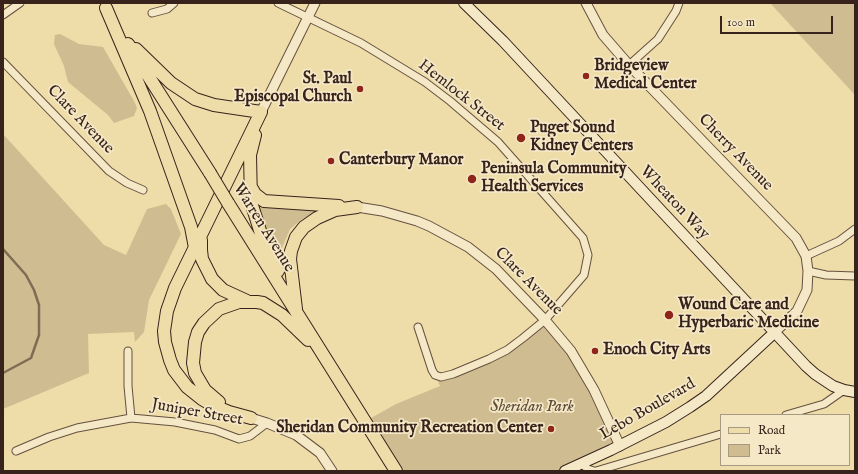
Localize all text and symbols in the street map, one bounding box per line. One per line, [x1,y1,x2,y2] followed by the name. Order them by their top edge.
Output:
[722,8,835,34] scale bar
[727,15,755,30] text: 100 m
[414,56,508,136] street label: Hemlock Street
[594,57,697,95] place label: Bridgeview Medical Center
[234,70,352,108] place label: St. Paul Episcopal Church
[581,71,591,81] marker: Bridgeview Medical Center
[42,82,118,158] street label: Clare Avenue
[355,84,365,94] marker: St. Paul Episcopal Church
[694,111,776,195] street label: Cherry Avenue
[530,119,633,157] place label: Puget Sound Kidney Centers
[515,132,527,144] marker: Puget Sound Kidney Centers
[339,151,463,171] place label: Canterbury Manor
[326,156,336,166] marker: Canterbury Manor
[481,160,627,198] place label: Peninsula Community Health Services
[635,162,713,244] street label: Wheaton Way
[466,173,478,185] marker: Peninsula Community Health Services
[228,180,298,276] street label: Warren Avenue
[490,244,566,320] street label: Clare Avenue
[678,296,819,334] place label: Wound Care and Hyperbaric Medicine
[663,309,675,321] marker: Wound Care and Hyperbaric Medicine
[603,341,710,361] place label: Enoch City Arts
[590,346,600,356] marker: Enoch City Arts
[597,375,699,445] street label: Lebo Boulevard
[150,396,244,430] street label: Juniper Street
[490,398,574,418] park label: Sheridan Park
[720,414,850,466] legend
[276,419,543,439] place label: Sheridan Community Recreation Center
[758,423,785,438] text: Road
[546,424,556,434] marker: Sheridan Community Recreation Center
[758,443,781,458] text: Park

